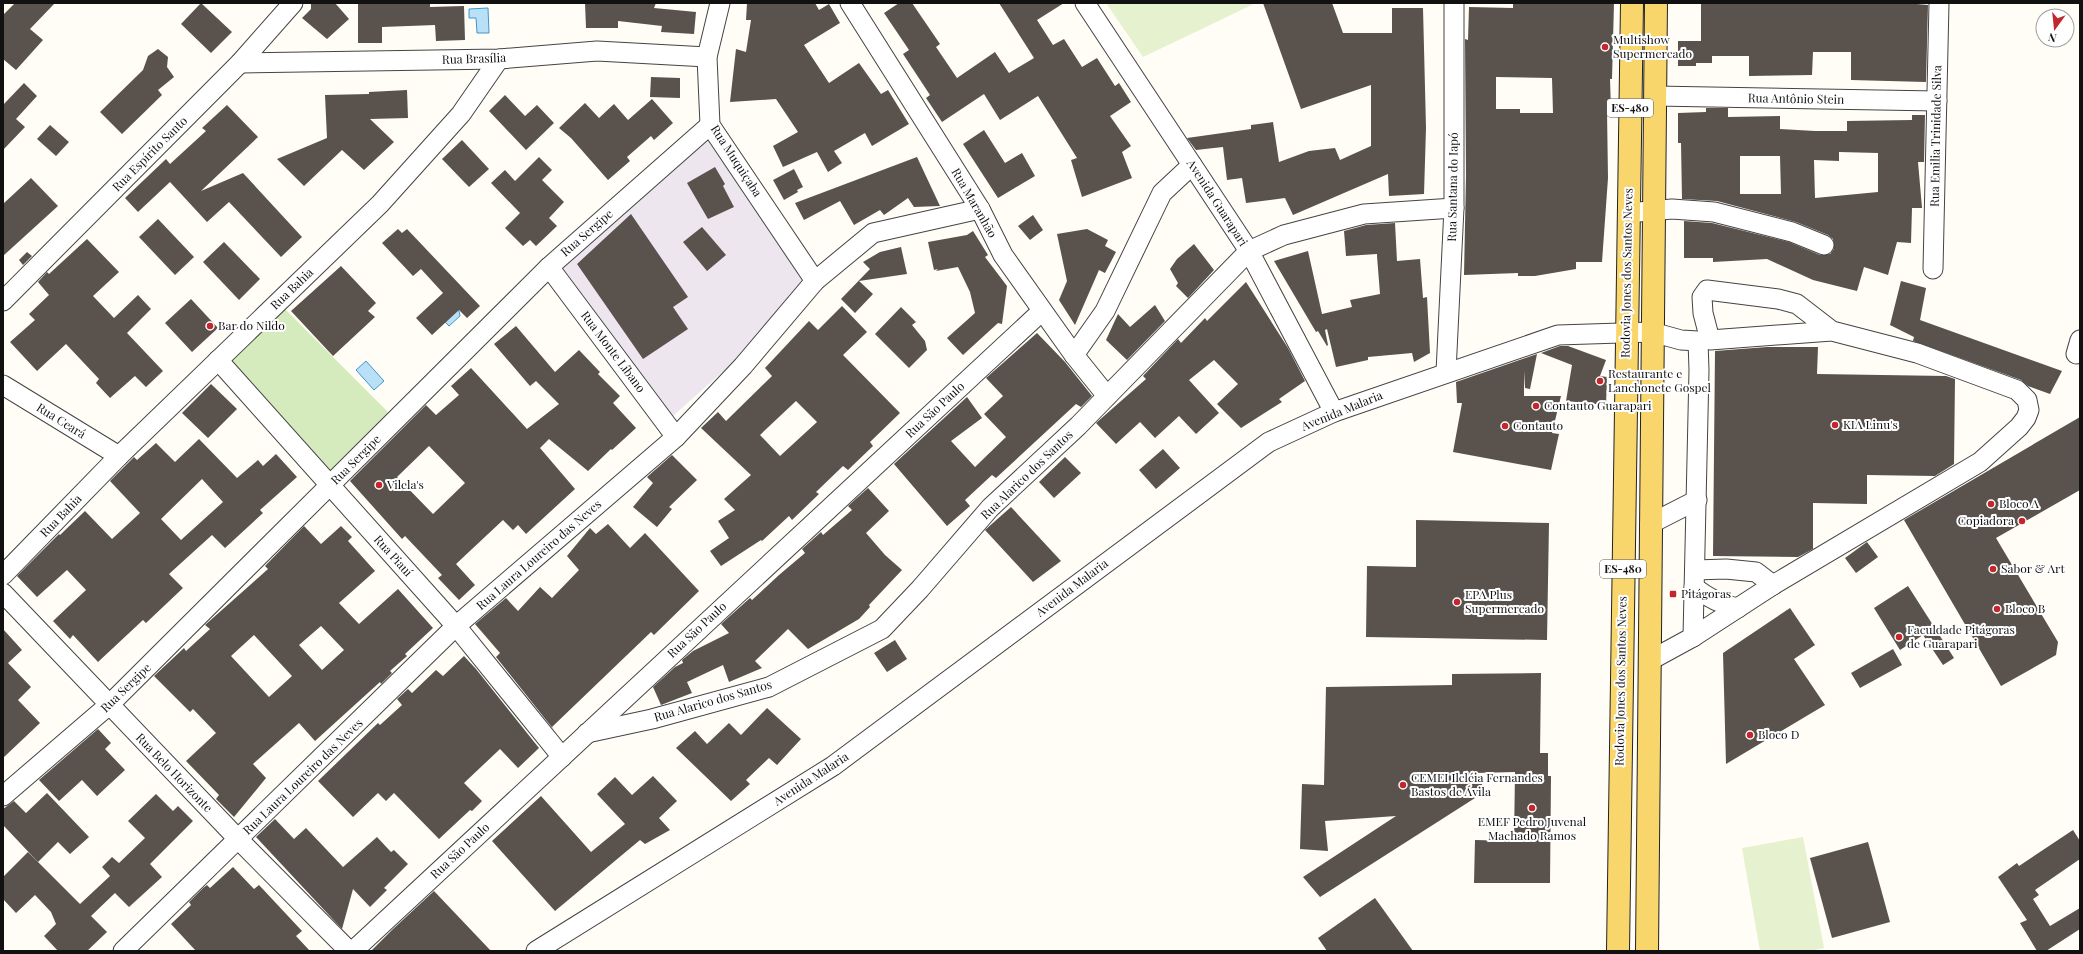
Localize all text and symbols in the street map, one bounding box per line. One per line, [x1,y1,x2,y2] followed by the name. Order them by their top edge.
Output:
[2035,8,2075,48] north arrow
[2046,30,2058,46] text: N
[1613,31,1692,61] place label: Multishow Supermercado
[1600,42,1610,52] marker: Multishow Supermercado
[442,49,506,67] street label: Rua Brasília
[1926,65,1944,207] street label: Rua Emilia Trinidade Silva
[1748,89,1844,107] street label: Rua Antônio Stein
[1607,99,1653,117] road number: ES-480
[108,112,191,194] street label: Rua Espírito Santo
[708,121,766,199] street label: Rua Muquiçaba
[1443,132,1461,242] street label: Rua Santana do Iapó
[1183,155,1252,249] street label: Avenida Guarapari
[948,165,1002,241] street label: Rua Maranhão
[1617,188,1635,358] street label: Rodovia Jones dos Santos Neves
[557,205,616,259] street label: Rua Sergipe
[266,264,316,313] street label: Rua Bahia
[578,307,650,396] street label: Rua Monte Líbano
[218,317,285,333] place label: Bar do Nildo
[205,321,215,331] marker: Bar do Nildo
[1608,365,1712,395] place label: Restaurante e Lanchonete Gospel
[1595,376,1605,386] marker: Restaurante e Lanchonete Gospel
[901,377,968,441] street label: Rua São Paulo
[1298,386,1385,434] street label: Avenida Malaria
[1544,397,1652,413] place label: Contauto Guarapari
[34,399,89,442] street label: Rua Ceará
[1531,401,1541,411] marker: Contauto Guarapari
[1843,416,1898,432] place label: KIA Linu's
[1513,417,1563,433] place label: Contauto
[1830,420,1840,430] marker: KIA Linu's
[1500,421,1510,431] marker: Contauto
[977,426,1076,522] street label: Rua Alarico dos Santos
[327,431,384,488] street label: Rua Sergipe
[386,476,424,492] place label: Vilela's
[374,480,384,490] marker: Vilela's
[36,490,85,540] street label: Rua Bahia
[1999,495,2039,511] place label: Bloco A
[473,496,604,613] street label: Rua Laura Loureiro das Neves
[1986,499,1996,509] marker: Bloco A
[1958,512,2014,528] place label: Copiadora
[2017,516,2027,526] marker: Copiadora
[371,531,417,580] street label: Rua Piauí
[1031,555,1111,620] street label: Avenida Malaria
[1600,560,1646,578] road number: ES-480
[2001,560,2065,576] place label: Sabor & Art
[1988,564,1998,574] marker: Sabor & Art
[1681,585,1731,601] place label: Pitágoras
[1465,586,1544,616] place label: EPA Plus Supermercado
[1668,589,1678,599] marker: Pitágoras
[1611,596,1629,766] street label: Rodovia Jones dos Santos Neves
[663,597,730,661] street label: Rua São Paulo
[1452,597,1462,607] marker: EPA Plus Supermercado
[2005,600,2045,616] place label: Bloco B
[1992,604,2002,614] marker: Bloco B
[1907,621,2015,651] place label: Faculdade Pitágoras de Guarapari
[1894,632,1904,642] marker: Faculdade Pitágoras de Guarapari
[97,659,154,715] street label: Rua Sergipe
[652,676,774,725] street label: Rua Alarico dos Santos
[239,715,366,838] street label: Rua Laura Loureiro das Neves
[1758,726,1800,742] place label: Bloco D
[133,729,217,815] street label: Rua Belo Horizonte
[1745,730,1755,740] marker: Bloco D
[769,748,851,809] street label: Avenida Malaria
[1411,769,1543,799] place label: CEMEI Ilcléia Fernandes Bastos de Ávila
[1398,780,1408,790] marker: CEMEI Ilcléia Fernandes Bastos de Ávila
[1527,803,1537,813] marker: EMEF Pedro Juvenal Machado Ramos
[1478,813,1587,843] place label: EMEF Pedro Juvenal Machado Ramos
[426,818,493,882] street label: Rua São Paulo

